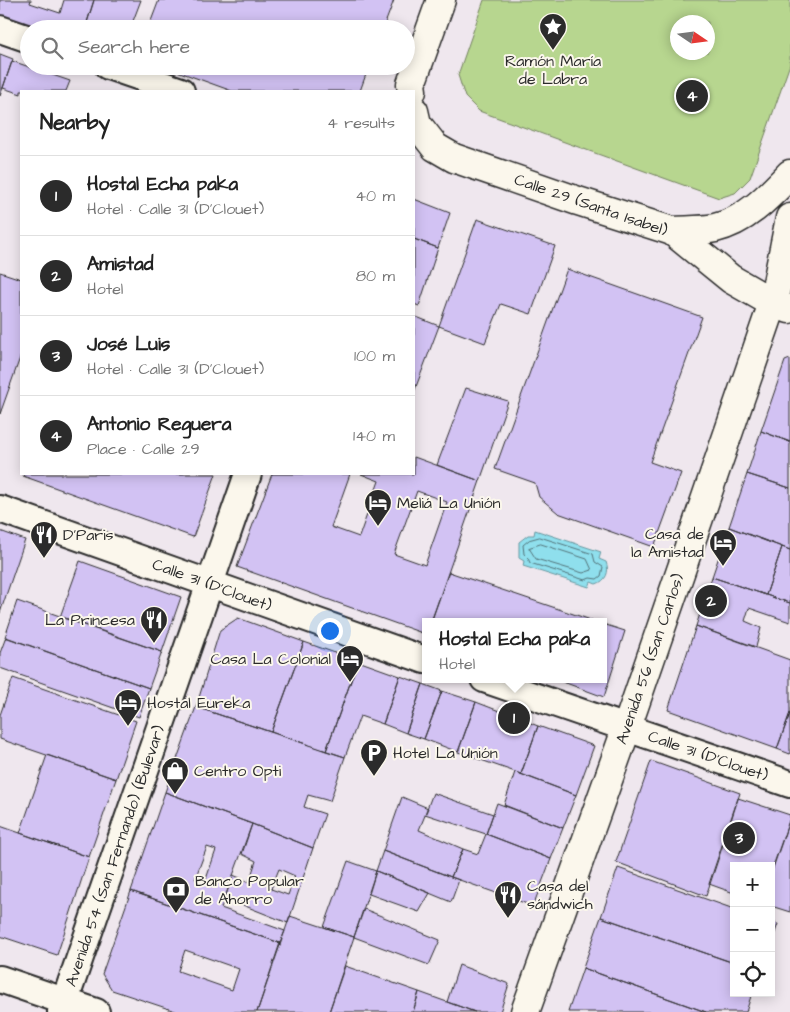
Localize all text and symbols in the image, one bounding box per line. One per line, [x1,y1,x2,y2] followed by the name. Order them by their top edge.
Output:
[538,12,568,51] place icon: Ramón María de Labra
[670,15,715,60] north arrow
[20,20,415,75] search box
[38,34,66,62] icon: search
[78,34,190,61] text: Search here
[505,50,601,90] place label: Ramón María de Labra
[676,77,708,115] pin: 4
[40,108,110,137] text: Nearby
[327,112,395,134] text: 4 results
[511,168,671,242] street label: Calle 29 (Santa Isabel)
[87,171,238,198] text: Hostal Echa paka
[55,185,57,207] text: 1
[355,185,395,207] text: 40 m
[87,198,264,220] text: Hotel · Calle 31 (D'Clouet)
[87,251,153,278] text: Amistad
[51,265,61,287] text: 2
[356,265,395,287] text: 80 m
[87,278,123,300] text: Hotel
[87,331,170,358] text: José Luis
[52,345,60,367] text: 3
[354,345,395,367] text: 100 m
[87,358,264,380] text: Hotel · Calle 31 (D'Clouet)
[87,411,231,438] text: Antonio Reguera
[51,425,61,447] text: 4
[353,425,395,447] text: 140 m
[87,438,200,460] text: Place · Calle 29
[363,488,393,527] hotel icon: Meliá La Unión
[397,492,500,514] place label: Meliá La Unión
[29,520,59,559] restaurant icon: D'Paris
[631,523,704,563] place label: Casa de la Amistad
[63,524,114,546] place label: D'Paris
[708,528,738,567] hotel icon: Casa de la Amistad
[149,553,275,617] street label: Calle 31 (D'Clouet)
[610,570,690,747] street label: Avenida 56 (San Carlos)
[695,582,727,620] pin: 2
[139,605,169,644] restaurant icon: La Princesa
[45,609,135,631] place label: La Princesa
[317,618,343,644] your location
[422,618,607,683] popup
[439,626,590,653] text: Hostal Echa paka
[335,644,365,683] hotel icon: Casa La Colonial
[210,648,331,670] place label: Casa La Colonial
[439,653,475,675] text: Hotel
[113,688,143,727] hotel icon: Hostal Eureka
[147,692,250,714] place label: Hostal Eureka
[498,699,530,737] pin: 1
[60,722,170,990] street label: Avenida 54 (San Fernando) (Bulevar)
[645,725,771,787] street label: Calle 31 (D'Clouet)
[359,738,389,777] parking icon: Hotel La Unión
[393,742,498,764] place label: Hotel La Unión
[160,756,190,795] shop icon: Centro Opti
[194,760,282,782] place label: Centro Opti
[723,819,755,857] pin: 3
[730,862,775,997] map controls
[730,862,775,907] button: +
[195,870,304,910] place label: Banco Popular de Ahorro
[161,875,191,914] bank icon: Banco Popular de Ahorro
[527,875,593,915] place label: Casa del sándwich
[493,880,523,919] restaurant icon: Casa del sándwich
[730,907,775,952] button: −
[730,952,775,997] button: locate

